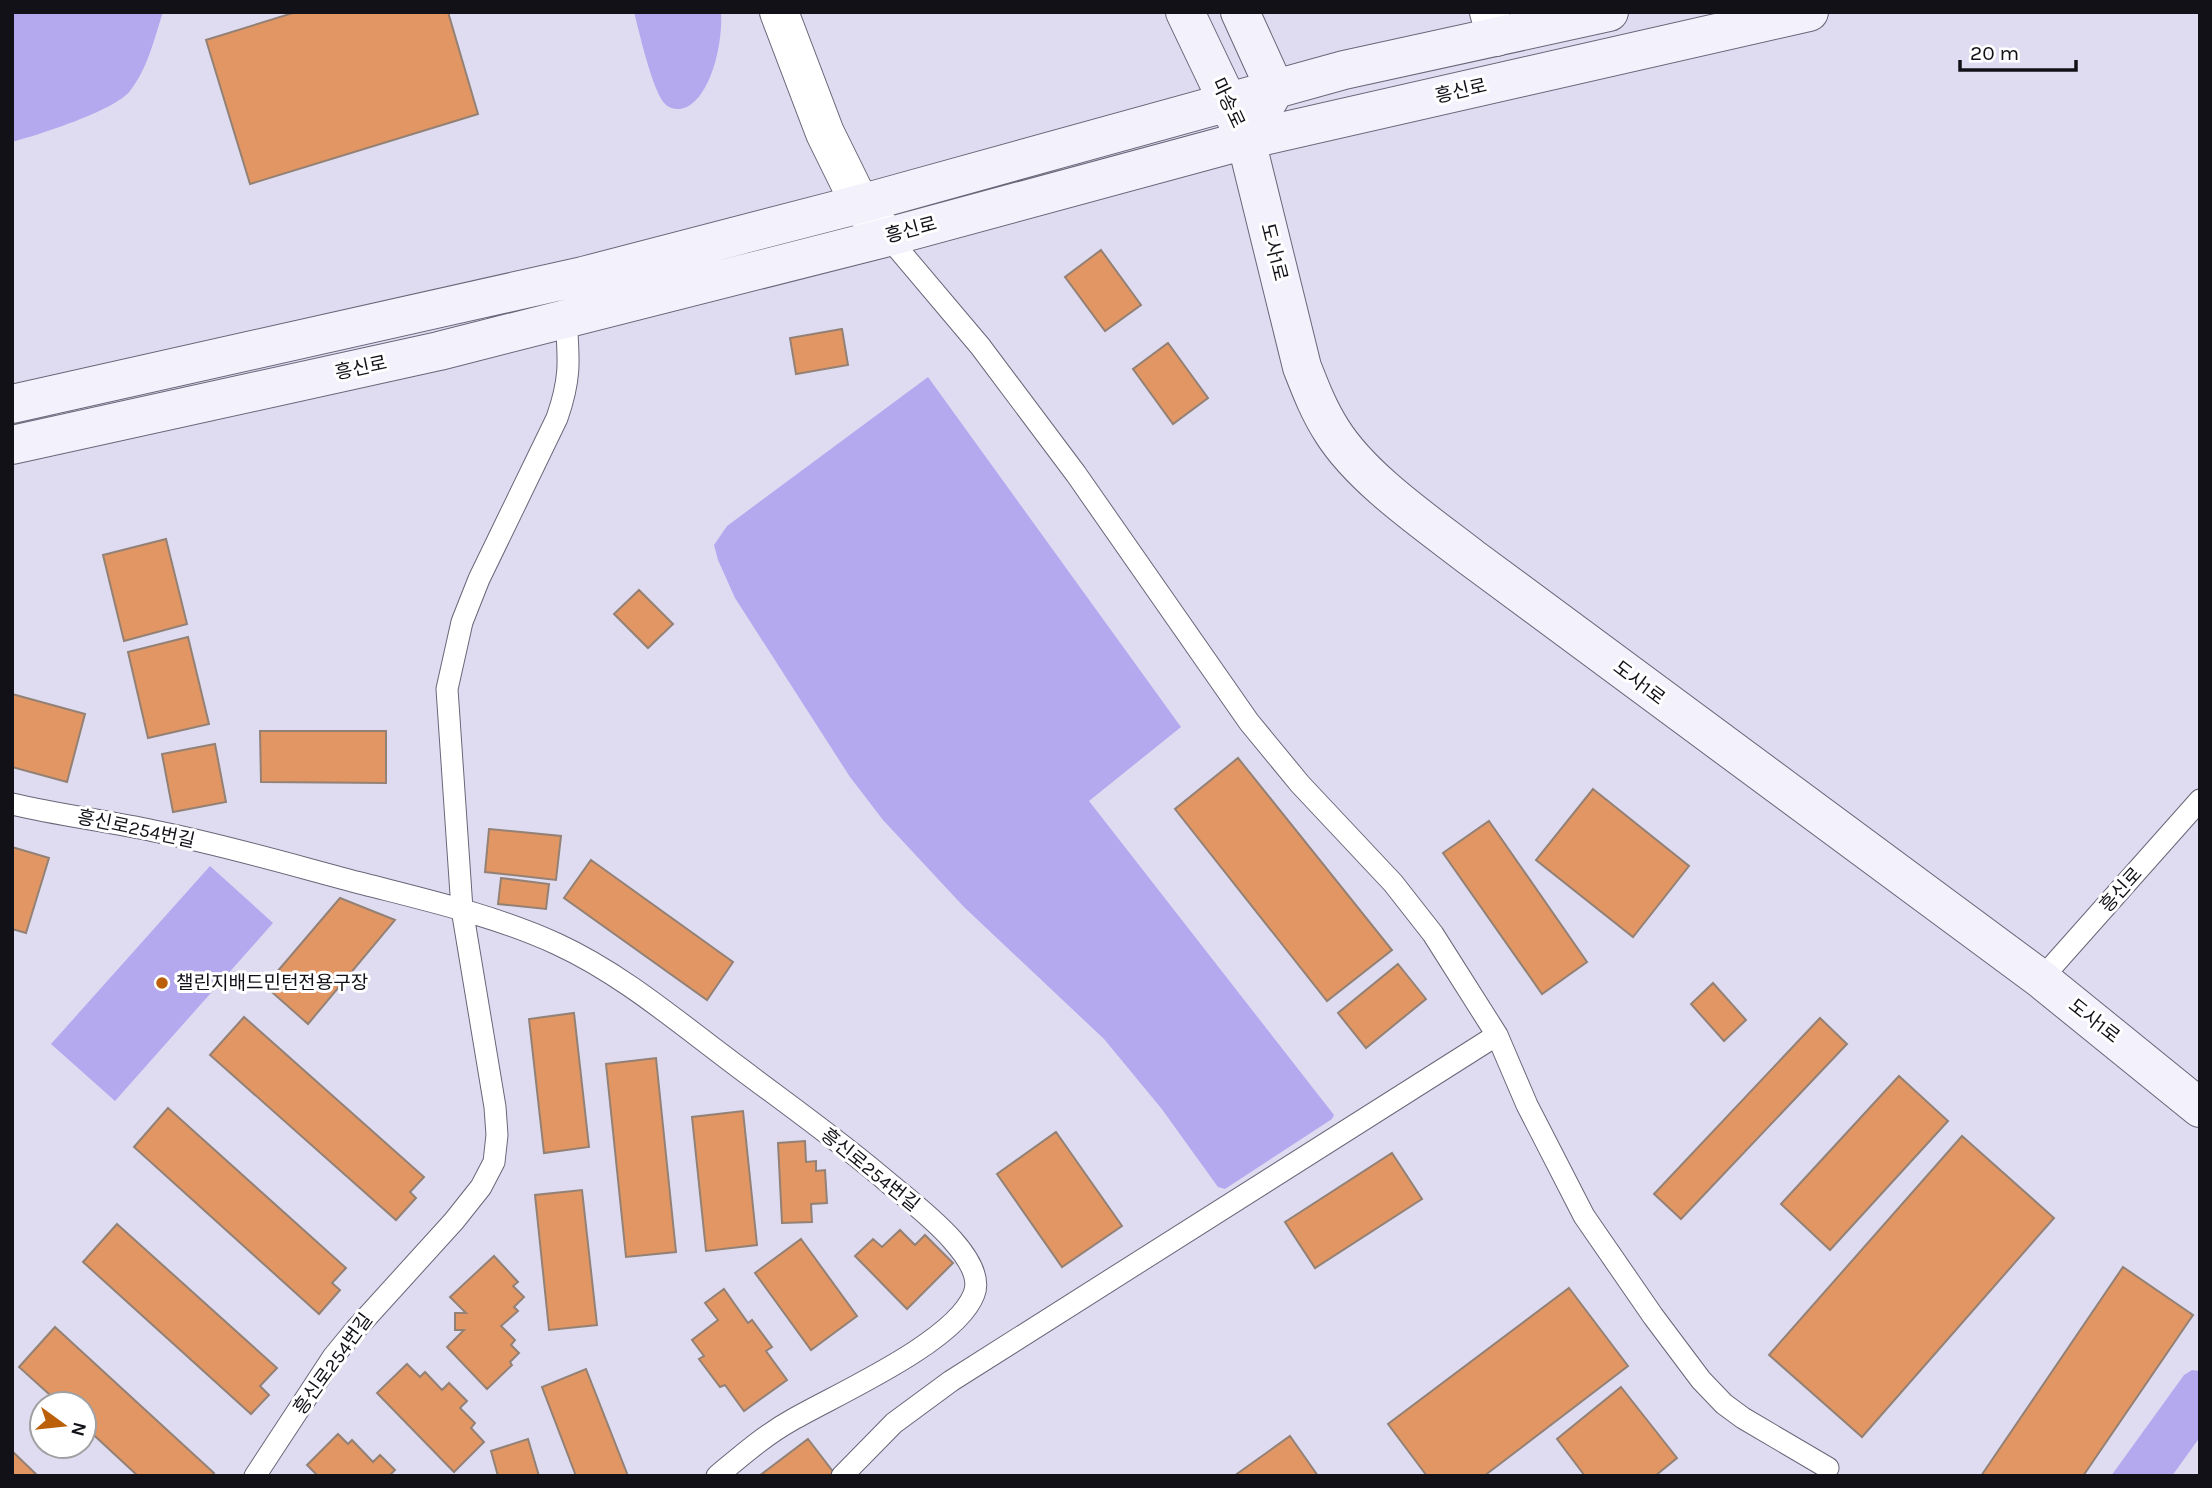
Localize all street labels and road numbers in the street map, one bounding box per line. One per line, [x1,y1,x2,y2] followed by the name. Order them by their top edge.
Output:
[1433,74,1489,108] street label: 흥신로
[1207,75,1249,131] street label: 마송로
[883,213,939,247] street label: 흥신로
[1256,221,1292,283] street label: 도사1로
[333,352,389,384] street label: 흥신로
[1609,657,1669,709] street label: 도사1로
[75,806,197,852] street label: 흥신로254번길
[2095,863,2147,917] street label: 흥신로
[2064,994,2124,1048] street label: 도사1로
[817,1124,923,1216] street label: 흥신로254번길
[289,1309,377,1419] street label: 흥신로254번길

